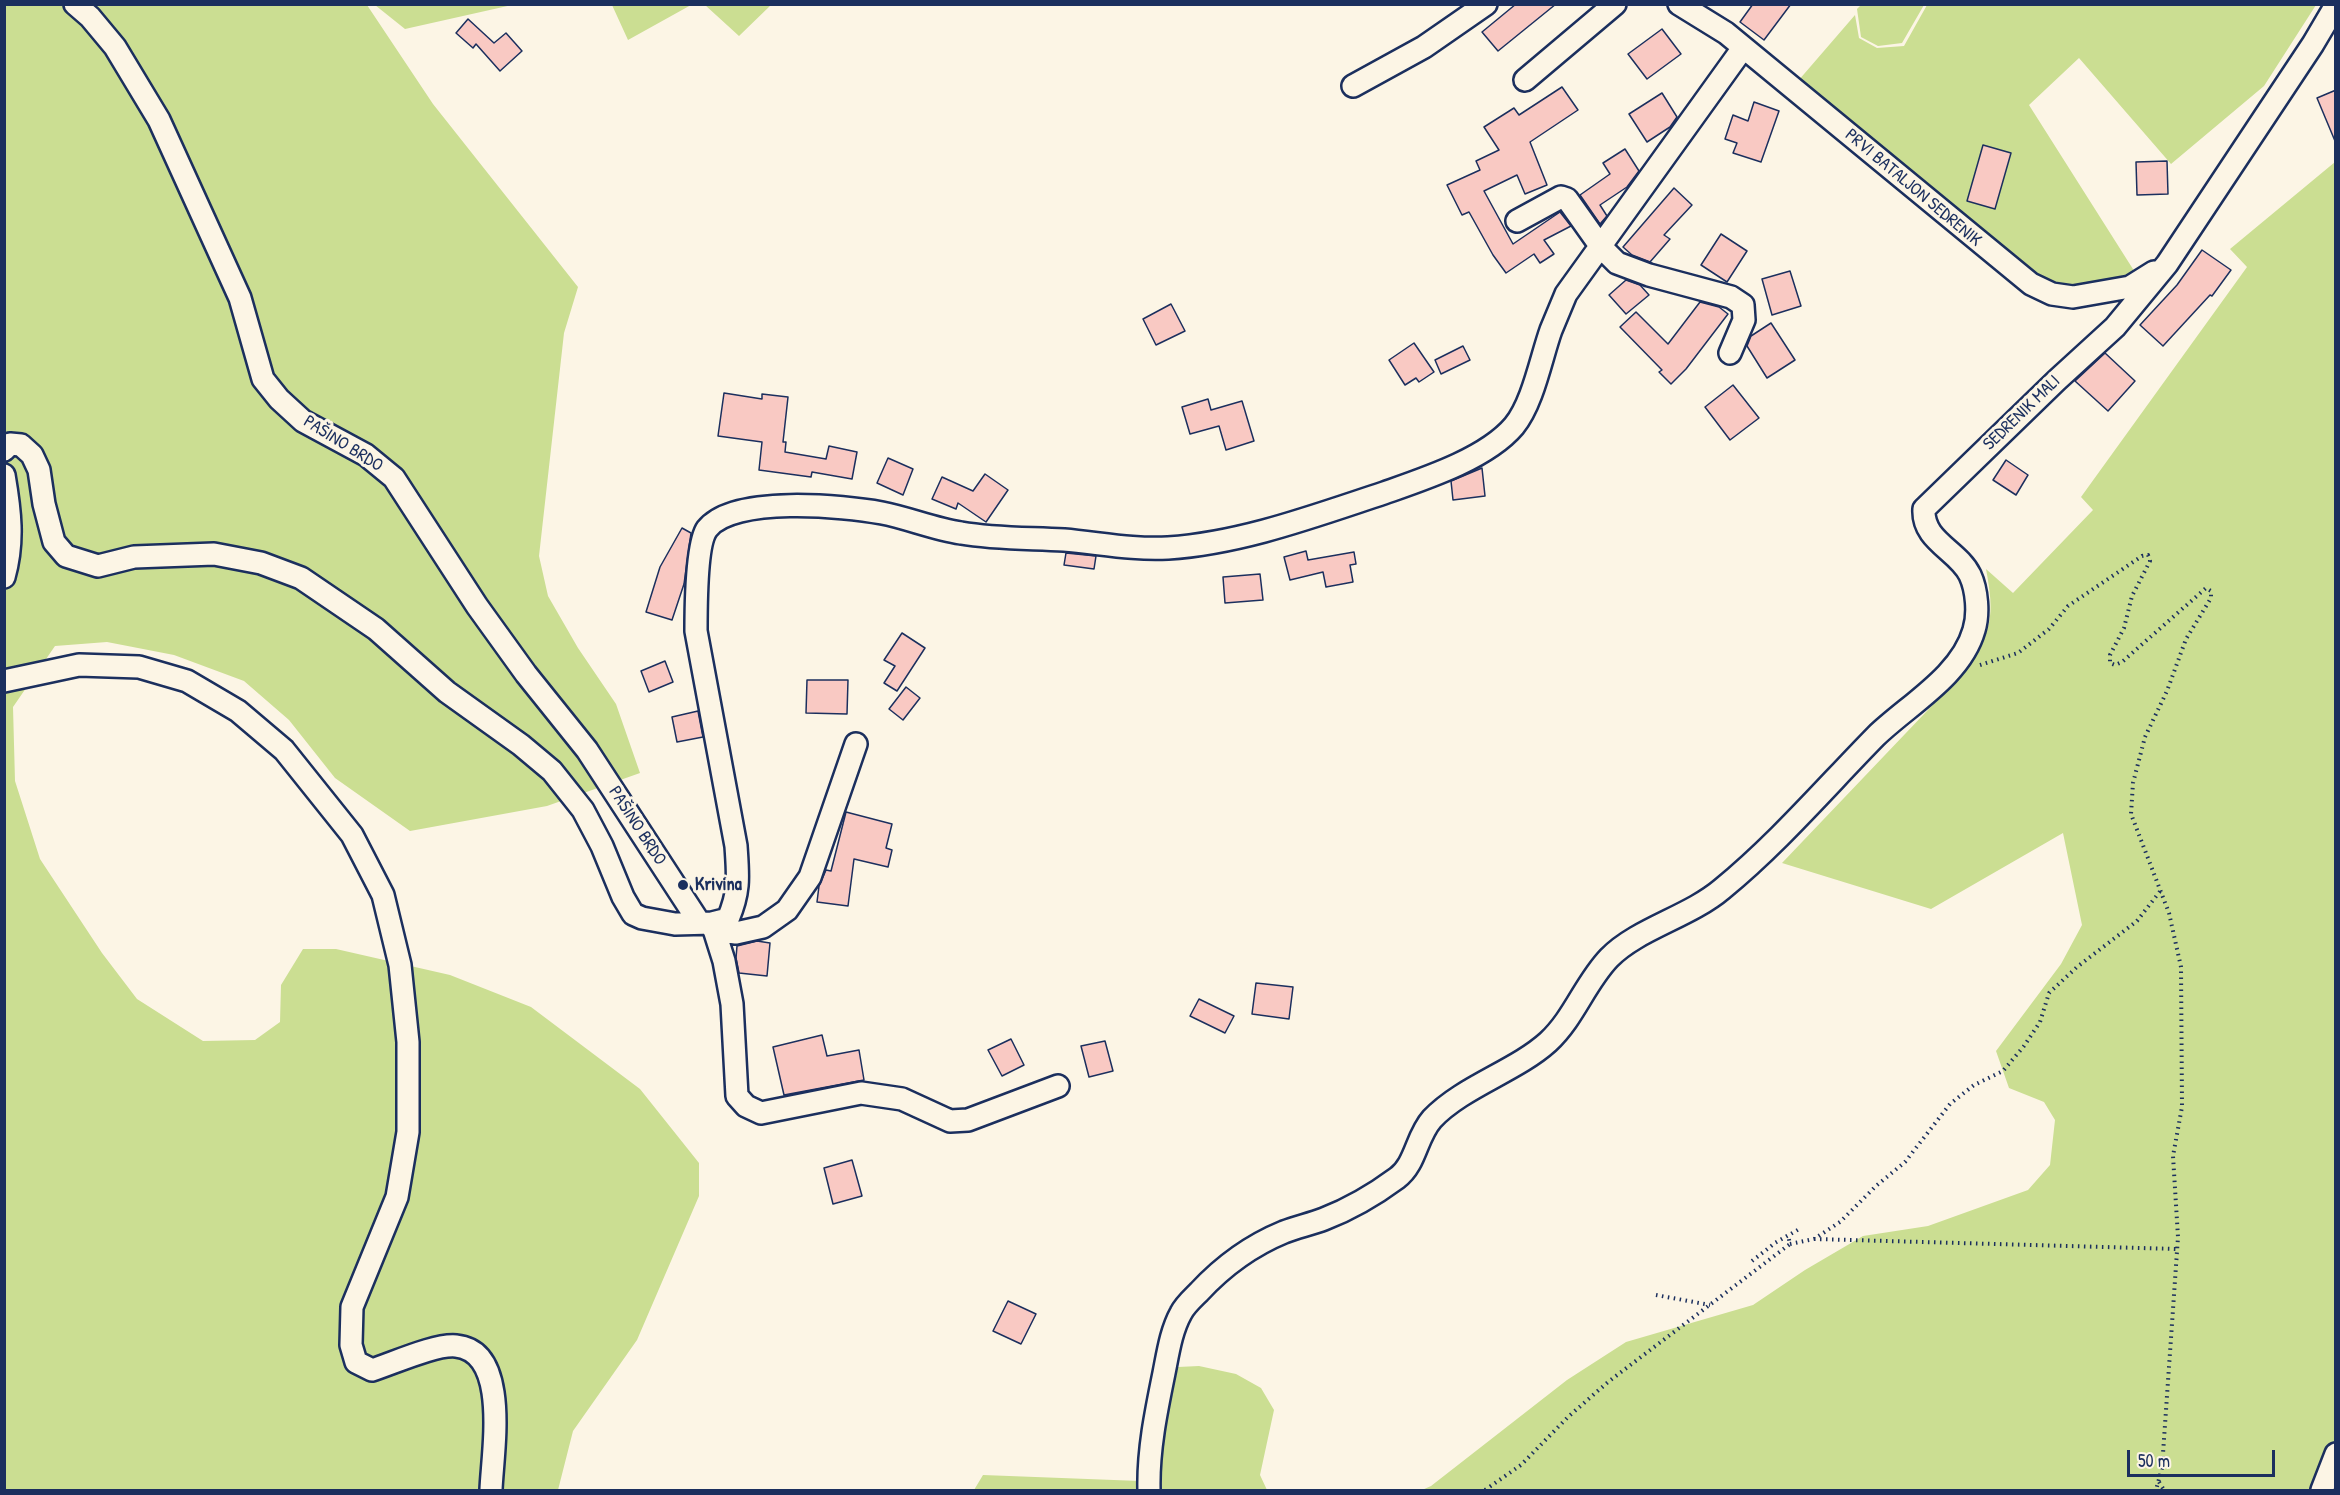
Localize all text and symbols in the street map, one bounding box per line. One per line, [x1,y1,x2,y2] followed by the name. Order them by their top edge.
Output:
[1840,125,1986,251] street label: PRVI BATALJON SEDRENIK
[1979,371,2065,455] street label: SEDRENIK MALI
[299,411,387,477] street label: PAŠINO BRDO
[604,783,670,869] street label: PAŠINO BRDO
[695,874,742,896] place label: Krivina
[676,878,690,892] marker: Krivina
[2130,1438,2278,1476] scale bar
[2138,1448,2170,1473] text: 50 m

